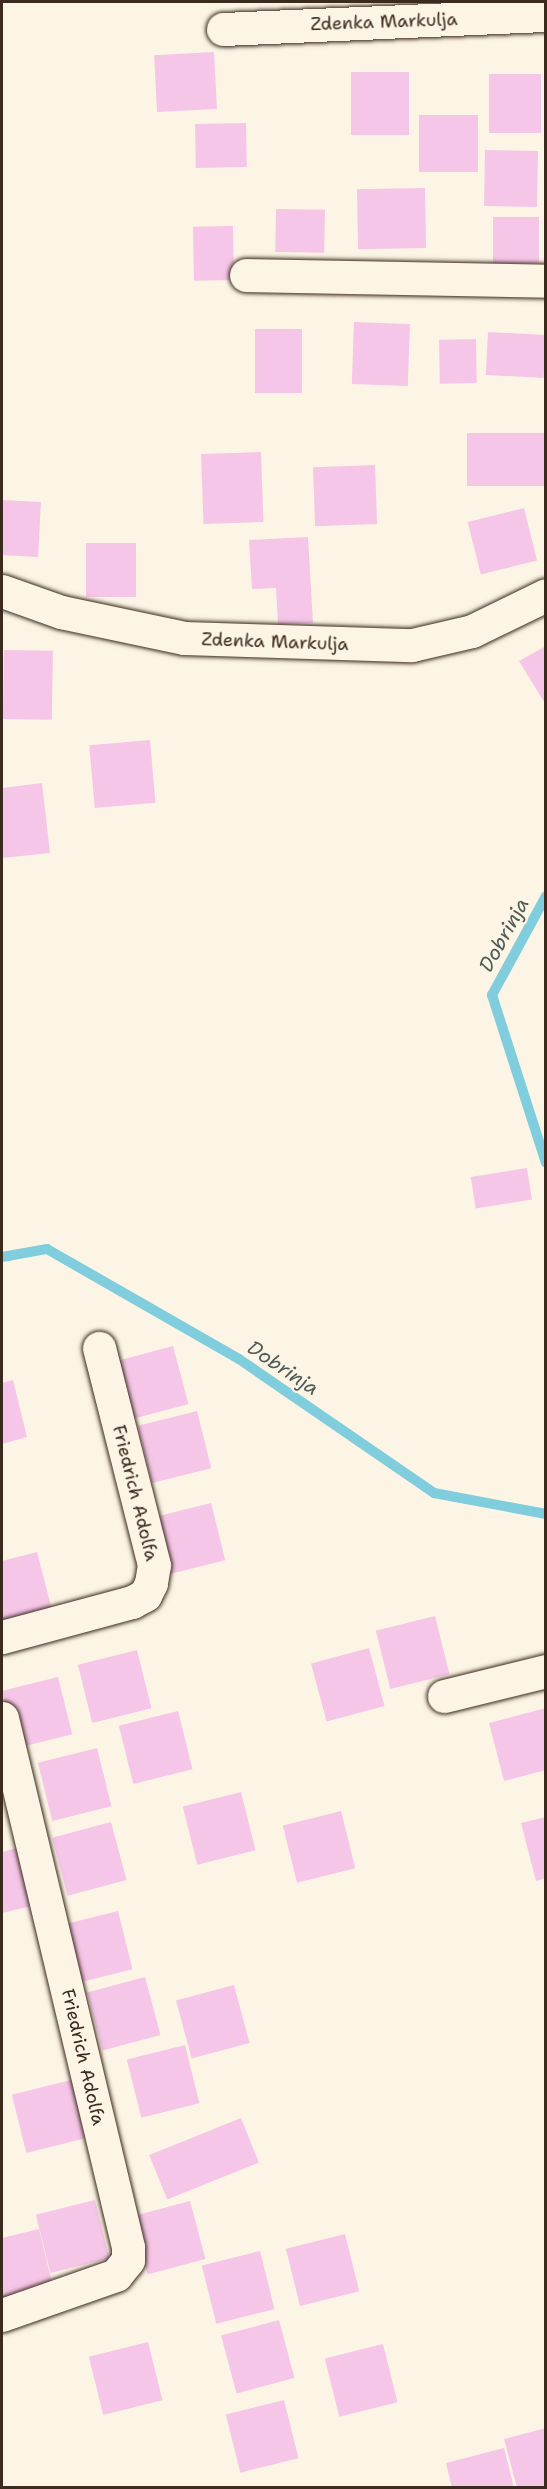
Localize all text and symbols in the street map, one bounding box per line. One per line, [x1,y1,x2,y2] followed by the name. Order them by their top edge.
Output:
[310,9,458,35] street label: Zdenka Markulja
[201,629,349,655] street label: Zdenka Markulja
[474,894,534,976] water label: Dobrinja
[243,1335,323,1401] water label: Dobrinja
[108,1423,162,1563] street label: Friedrich Adolfa
[57,1987,109,2127] street label: Friedrich Adolfa

